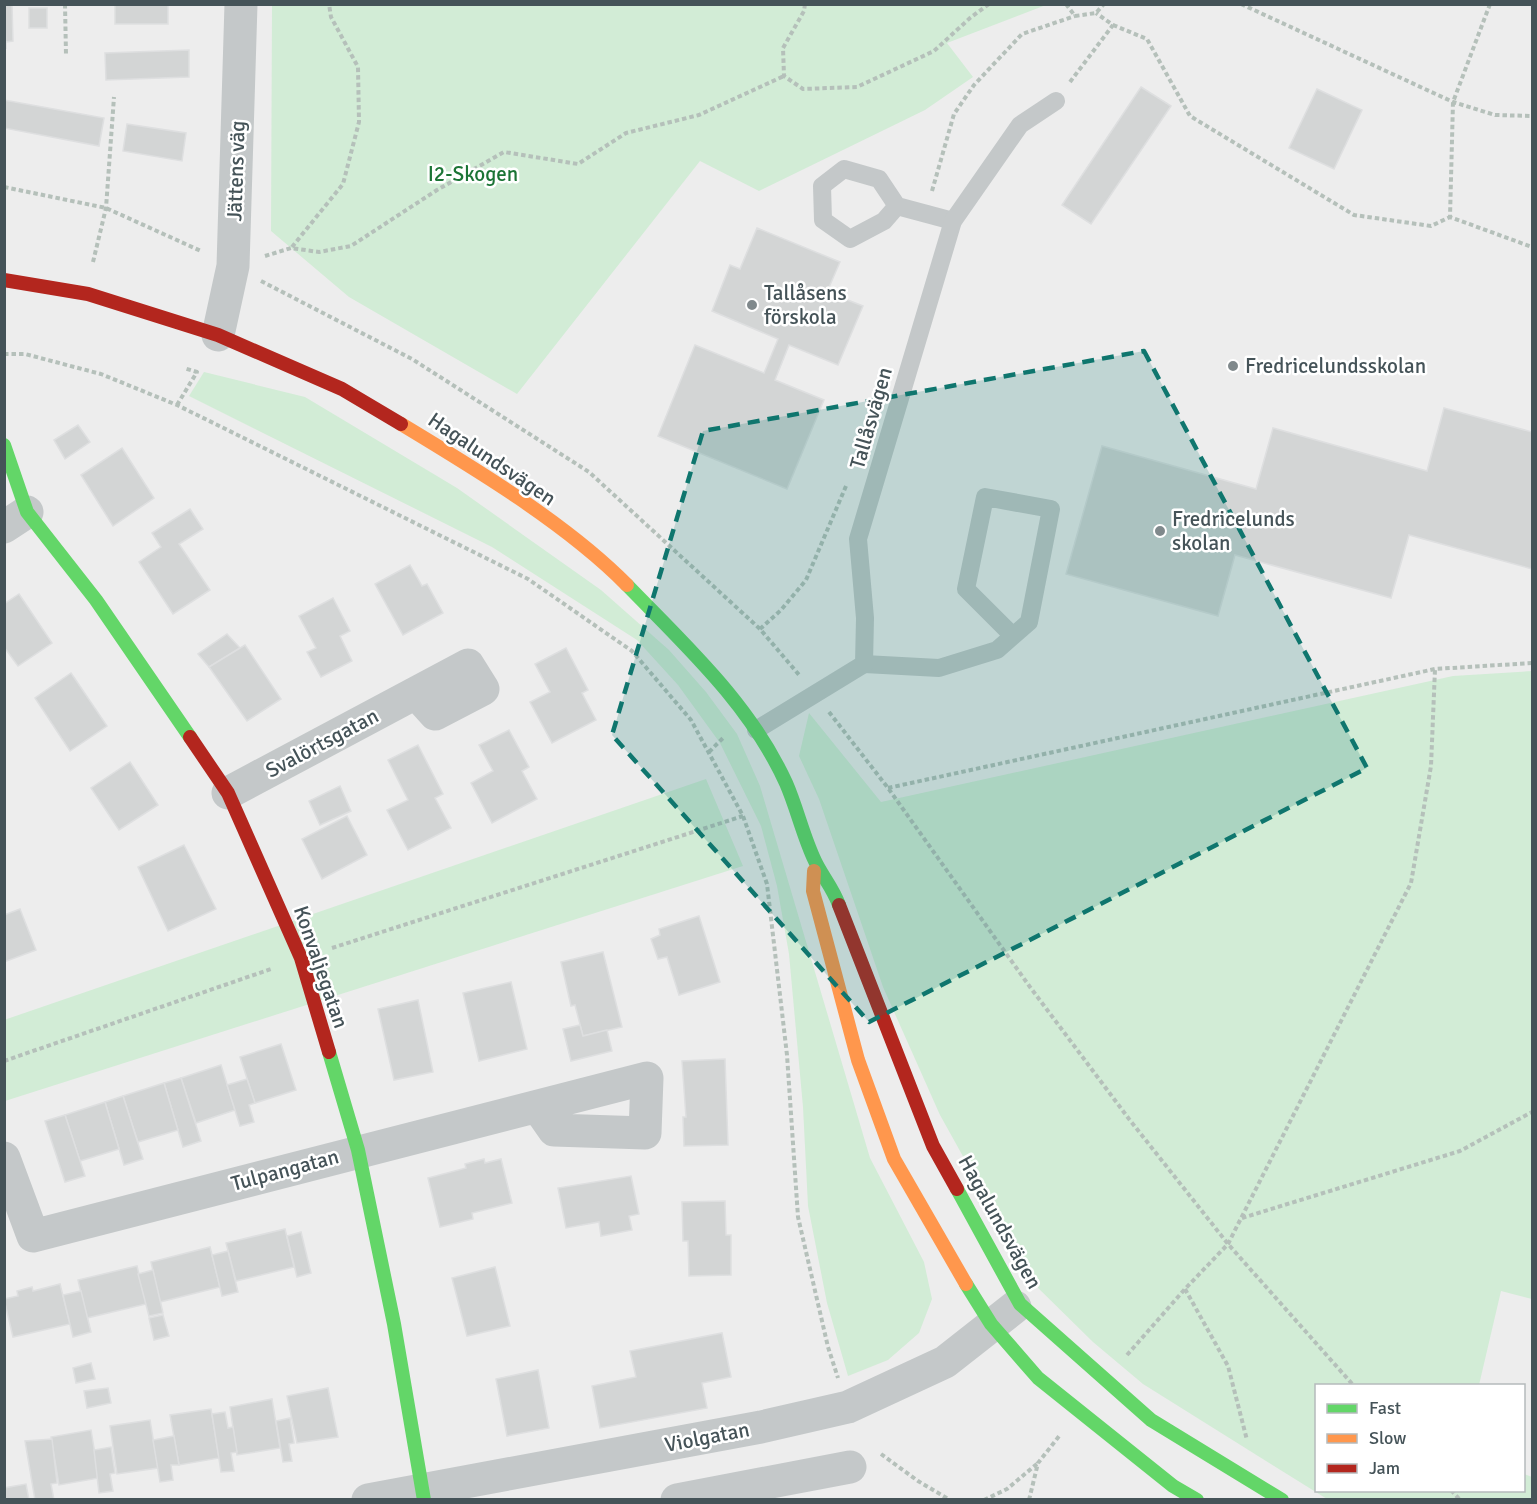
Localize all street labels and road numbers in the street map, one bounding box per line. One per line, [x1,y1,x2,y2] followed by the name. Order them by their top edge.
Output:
[221,120,251,222] street label: Jättens väg
[844,364,898,472] street label: Tallåsvägen
[423,407,561,511] street label: Hagalundsvägen
[261,702,383,784] street label: Svalörtsgatan
[288,902,354,1032] street label: Konvaljegatan
[228,1143,342,1197] street label: Tulpangatan
[953,1151,1047,1293] street label: Hagalundsvägen
[662,1416,752,1458] street label: Violgatan

